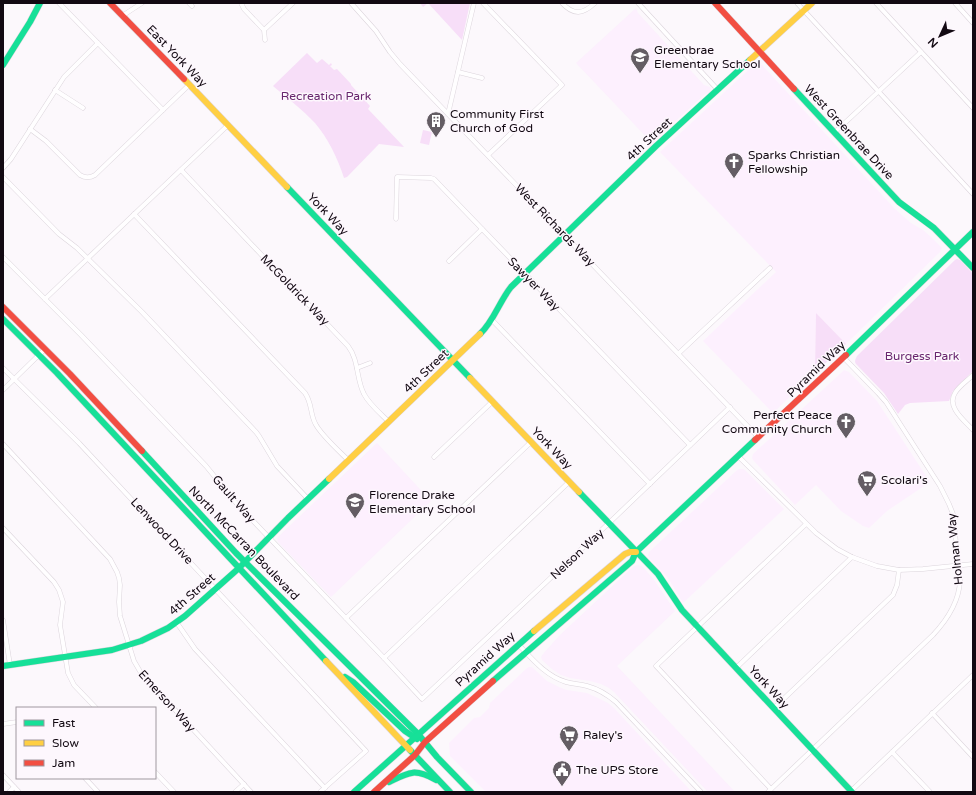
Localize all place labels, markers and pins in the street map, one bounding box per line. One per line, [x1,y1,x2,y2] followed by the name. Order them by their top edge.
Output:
[654,43,761,71] place label: Greenbrae Elementary School
[629,46,651,74] school or university icon: Greenbrae Elementary School
[450,107,545,135] place label: Community First Church of God
[425,110,447,138] building icon: Community First Church of God
[748,148,840,176] place label: Sparks Christian Fellowship
[723,151,745,179] church icon: Sparks Christian Fellowship
[722,408,832,436] place label: Perfect Peace Community Church
[835,411,857,439] church icon: Perfect Peace Community Church
[856,469,878,497] supermarket icon: Scolari's
[881,473,928,487] place label: Scolari's
[369,488,476,516] place label: Florence Drake Elementary School
[344,491,366,519] school or university icon: Florence Drake Elementary School
[558,724,580,752] supermarket icon: Raley's
[583,728,623,742] place label: Raley's
[551,759,573,787] public building icon: The UPS Store
[576,763,658,777] place label: The UPS Store

